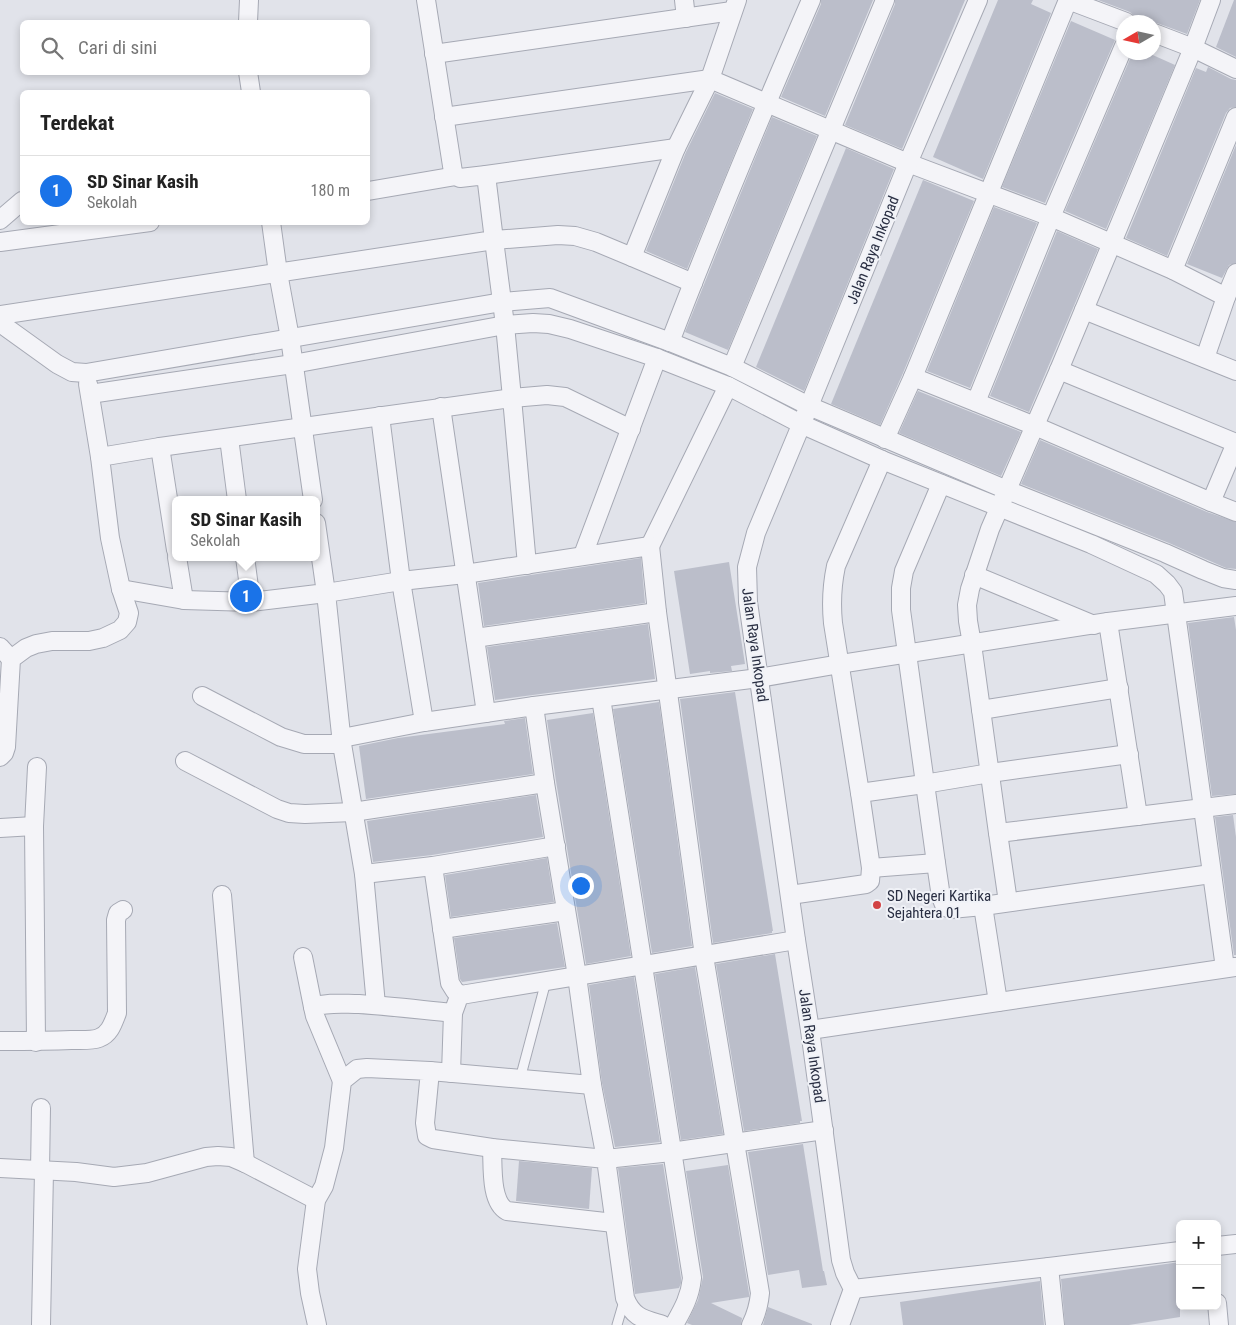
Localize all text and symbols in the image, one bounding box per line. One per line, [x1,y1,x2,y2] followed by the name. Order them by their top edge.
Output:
[1116,15,1161,60] north arrow
[20,20,370,75] search box
[38,34,66,62] icon: search
[78,36,157,59] text: Cari di sini
[40,111,114,135] text: Terdekat
[87,170,199,193] text: SD Sinar Kasih
[52,181,60,200] text: 1
[311,181,350,200] text: 180 m
[87,193,137,212] text: Sekolah
[843,193,903,307] street label: Jalan Raya Inkopad
[172,496,320,561] popup
[190,508,302,531] text: SD Sinar Kasih
[190,531,240,550] text: Sekolah
[230,577,262,615] pin: 1
[738,587,772,703] street label: Jalan Raya Inkopad
[568,873,594,899] your location
[887,887,991,922] place label: SD Negeri Kartika Sejahtera 01
[871,899,883,911] marker: SD Negeri Kartika Sejahtera 01
[795,988,829,1104] street label: Jalan Raya Inkopad
[1176,1220,1221,1310] map controls
[1176,1220,1221,1265] button: +
[1176,1265,1221,1310] button: −

